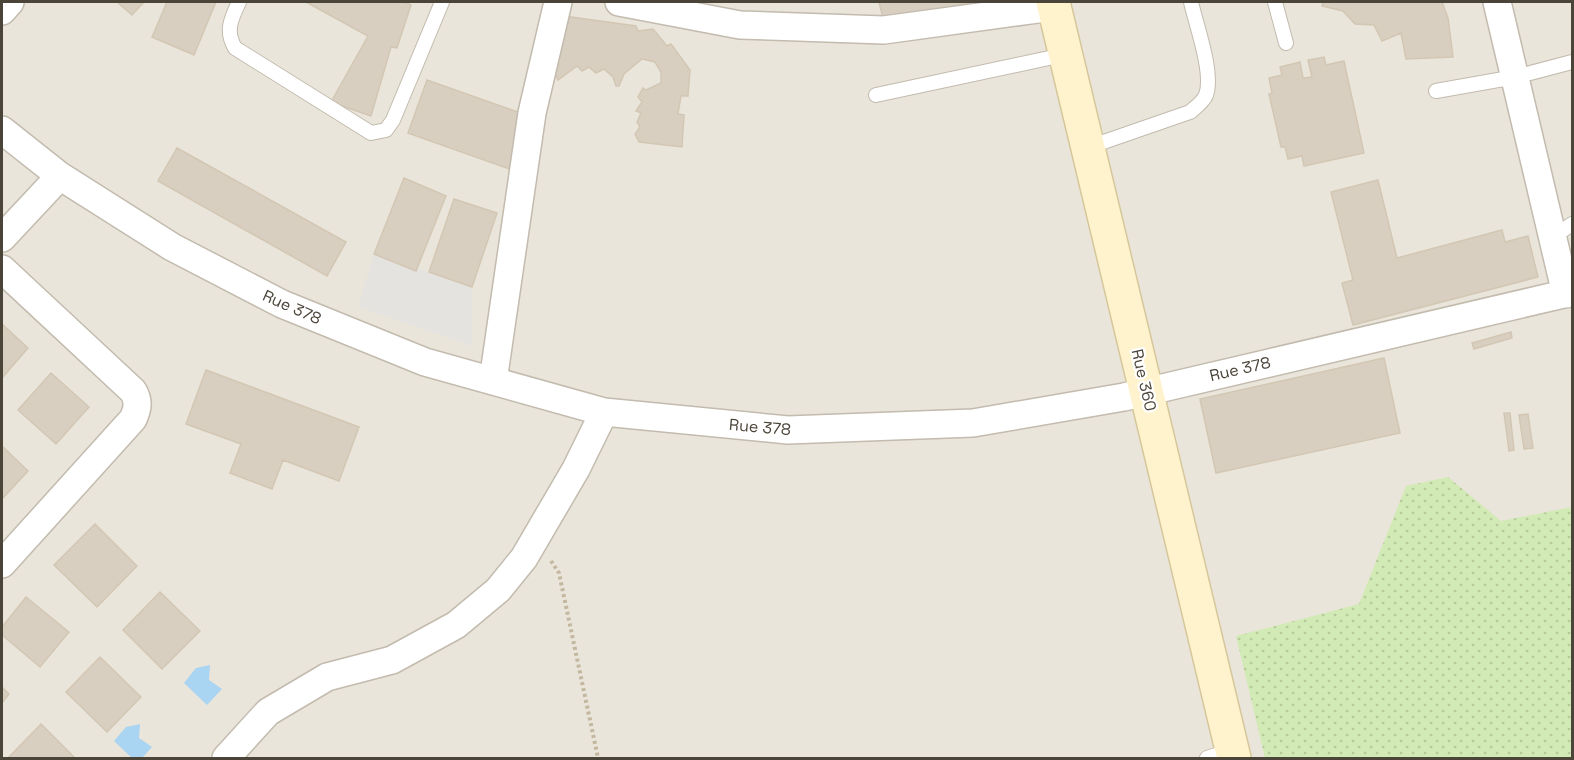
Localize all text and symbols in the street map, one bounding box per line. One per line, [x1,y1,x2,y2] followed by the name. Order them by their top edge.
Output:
[259,285,325,329] street label: Rue 378
[1127,347,1161,413] street label: Rue 360
[1207,352,1273,386] street label: Rue 378
[728,414,792,440] street label: Rue 378

